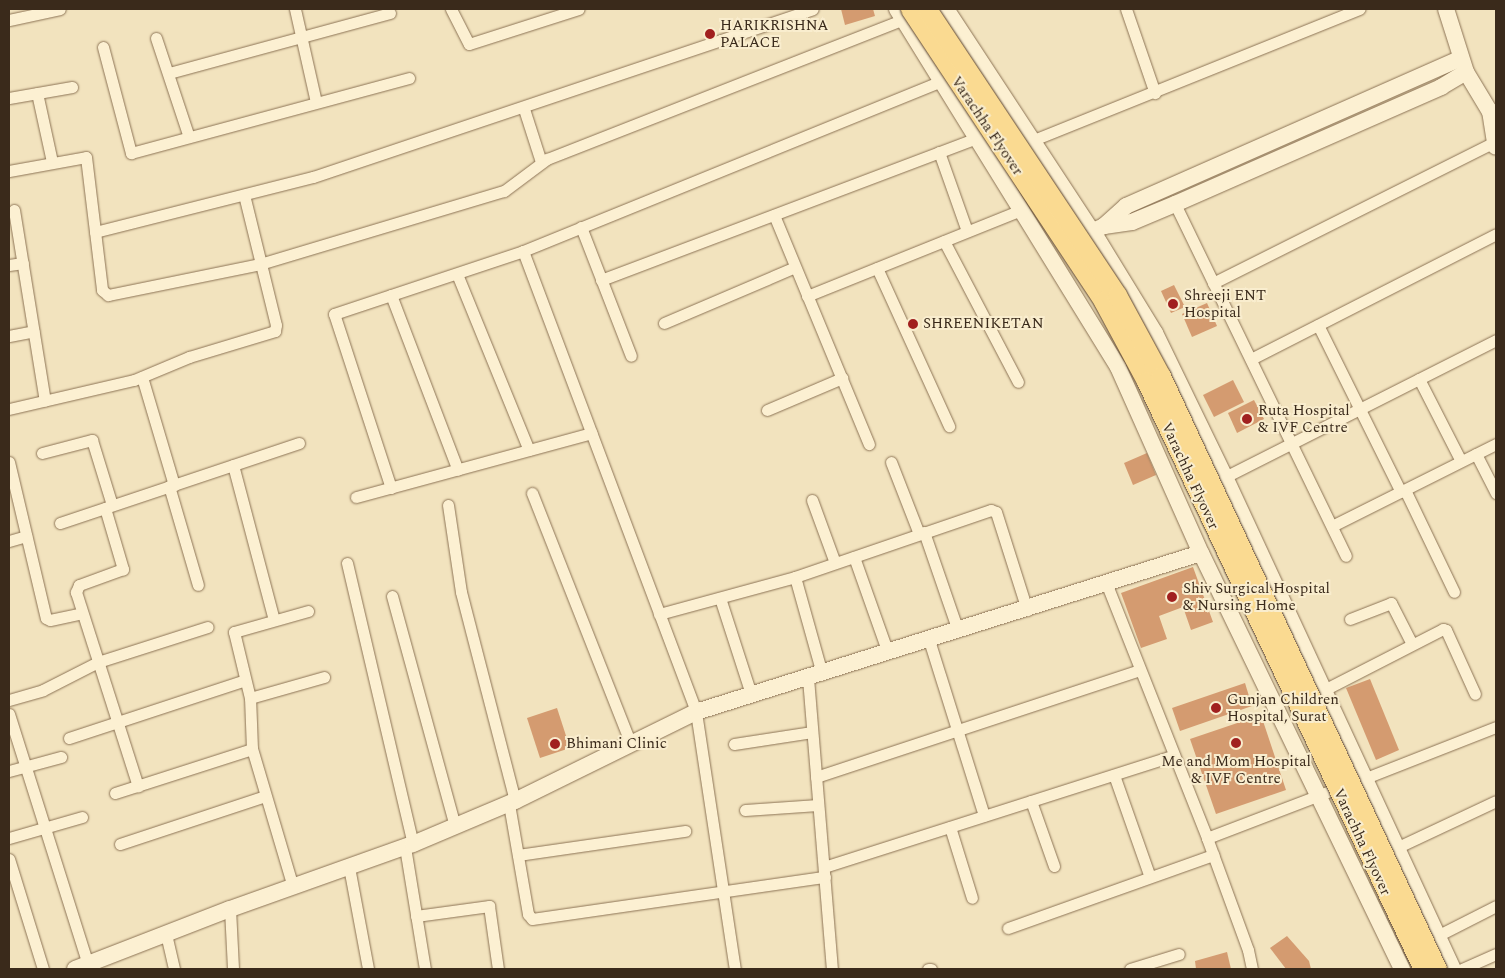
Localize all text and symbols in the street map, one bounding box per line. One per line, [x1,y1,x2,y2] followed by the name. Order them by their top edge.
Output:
[720,16,829,51] place label: HARIKRISHNA PALACE
[704,28,716,40] marker: HARIKRISHNA PALACE
[947,73,1027,179] street label: Varachha Flyover
[1184,286,1266,321] place label: Shreeji ENT Hospital
[1166,297,1180,311] marker: Shreeji ENT Hospital
[923,315,1044,333] place label: SHREENIKETAN
[907,318,919,330] marker: SHREENIKETAN
[1258,401,1350,436] place label: Ruta Hospital & IVF Centre
[1240,412,1254,426] marker: Ruta Hospital & IVF Centre
[1157,420,1223,532] street label: Varachha Flyover
[1183,579,1330,614] place label: Shiv Surgical Hospital & Nursing Home
[1165,590,1179,604] marker: Shiv Surgical Hospital & Nursing Home
[1227,690,1339,725] place label: Gunjan Children Hospital, Surat
[1209,701,1223,715] marker: Gunjan Children Hospital, Surat
[566,735,667,753] place label: Bhimani Clinic
[1229,736,1243,750] marker: Me and Mom Hospital & IVF Centre
[548,737,562,751] marker: Bhimani Clinic
[1161,752,1311,787] place label: Me and Mom Hospital & IVF Centre
[1329,786,1395,898] street label: Varachha Flyover

